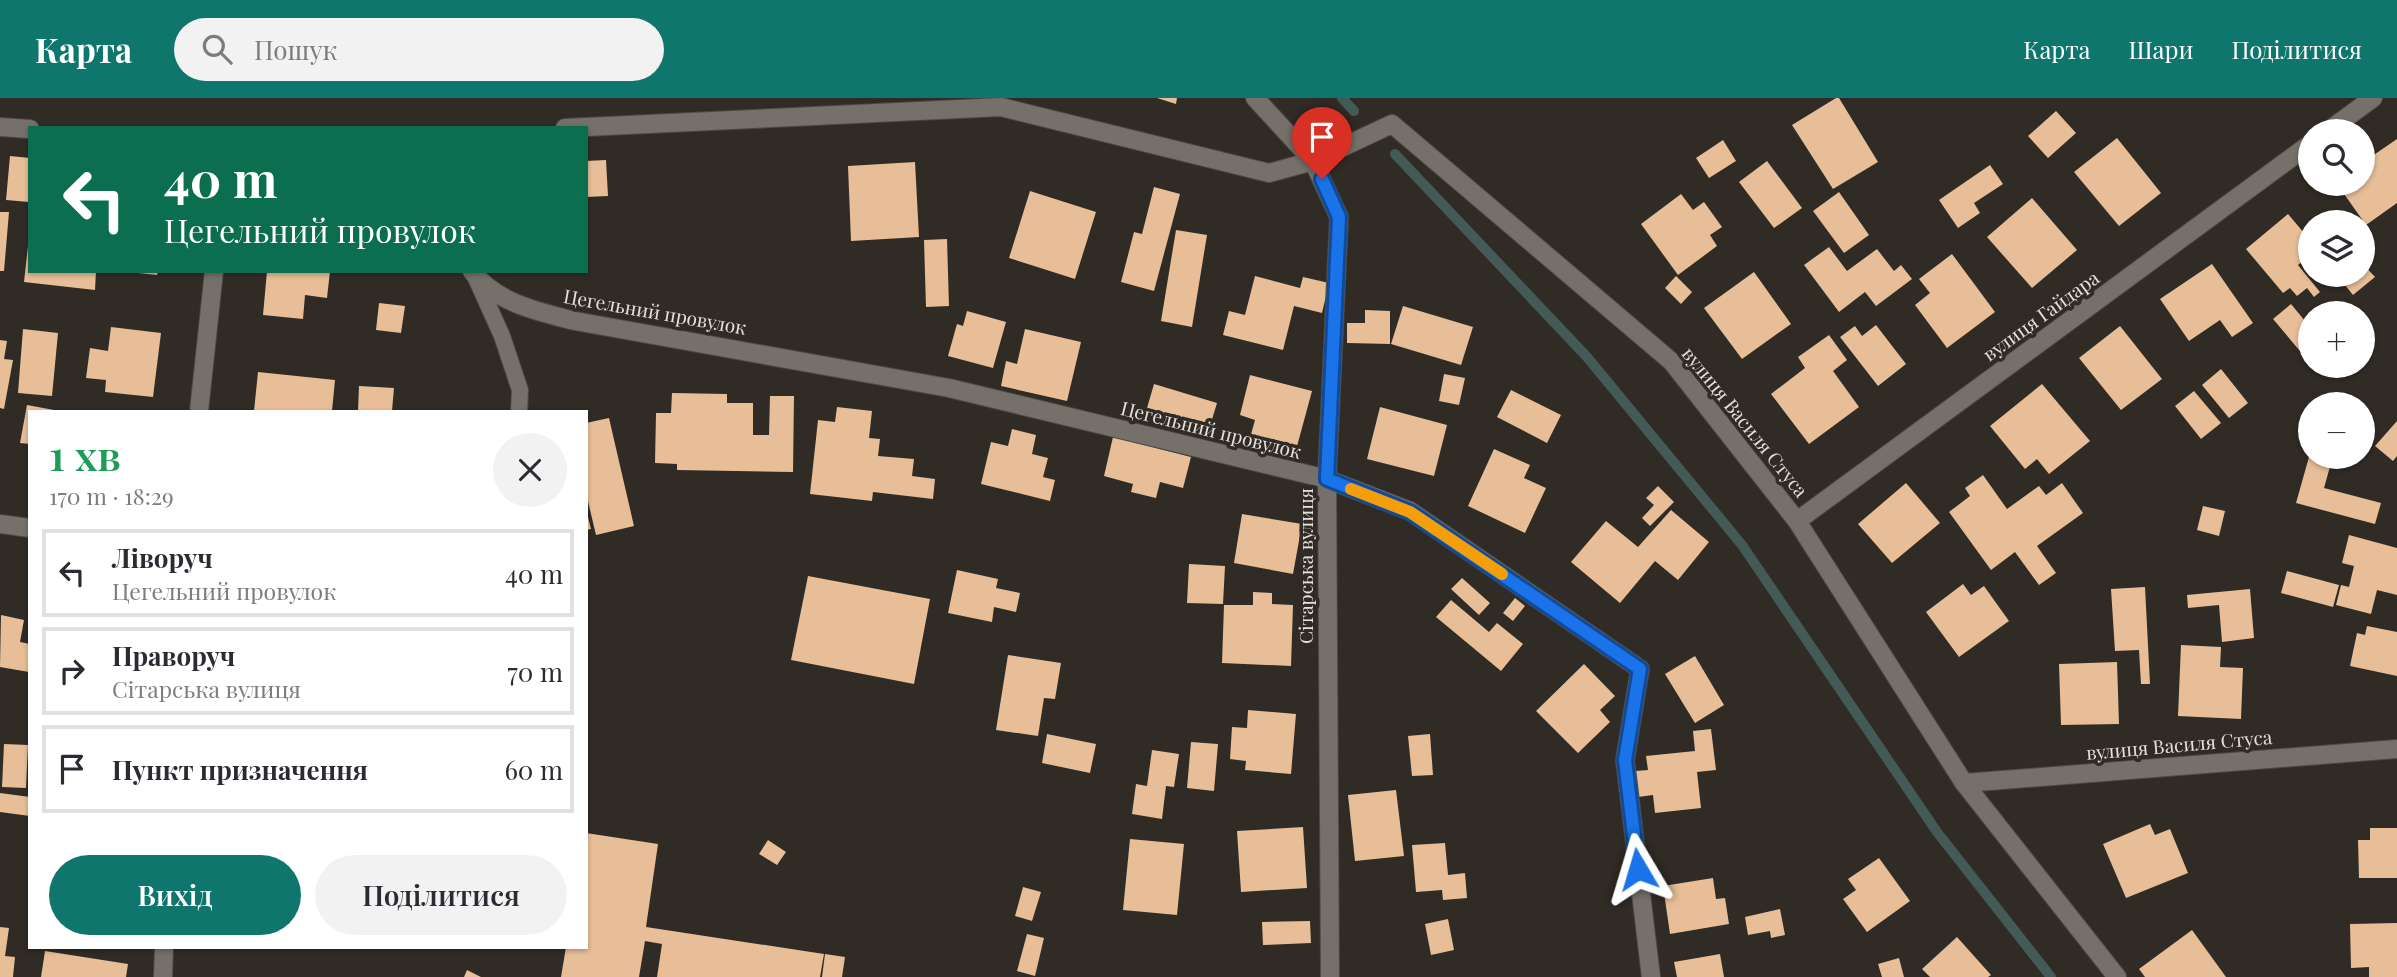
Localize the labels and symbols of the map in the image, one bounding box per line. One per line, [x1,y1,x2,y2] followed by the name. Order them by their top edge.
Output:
[1292,107,1352,179] pin
[1977,264,2104,366] street label: вулиця Гайдара
[562,282,749,340] street label: Цегельний провулок
[1677,341,1815,502] street label: вулиця Василя Стуса
[1118,394,1304,464] street label: Цегельний провулок
[1292,488,1318,644] street label: Сітарська вулиця
[2085,723,2274,765] street label: вулиця Василя Стуса
[1601,832,1675,906] position arrow

